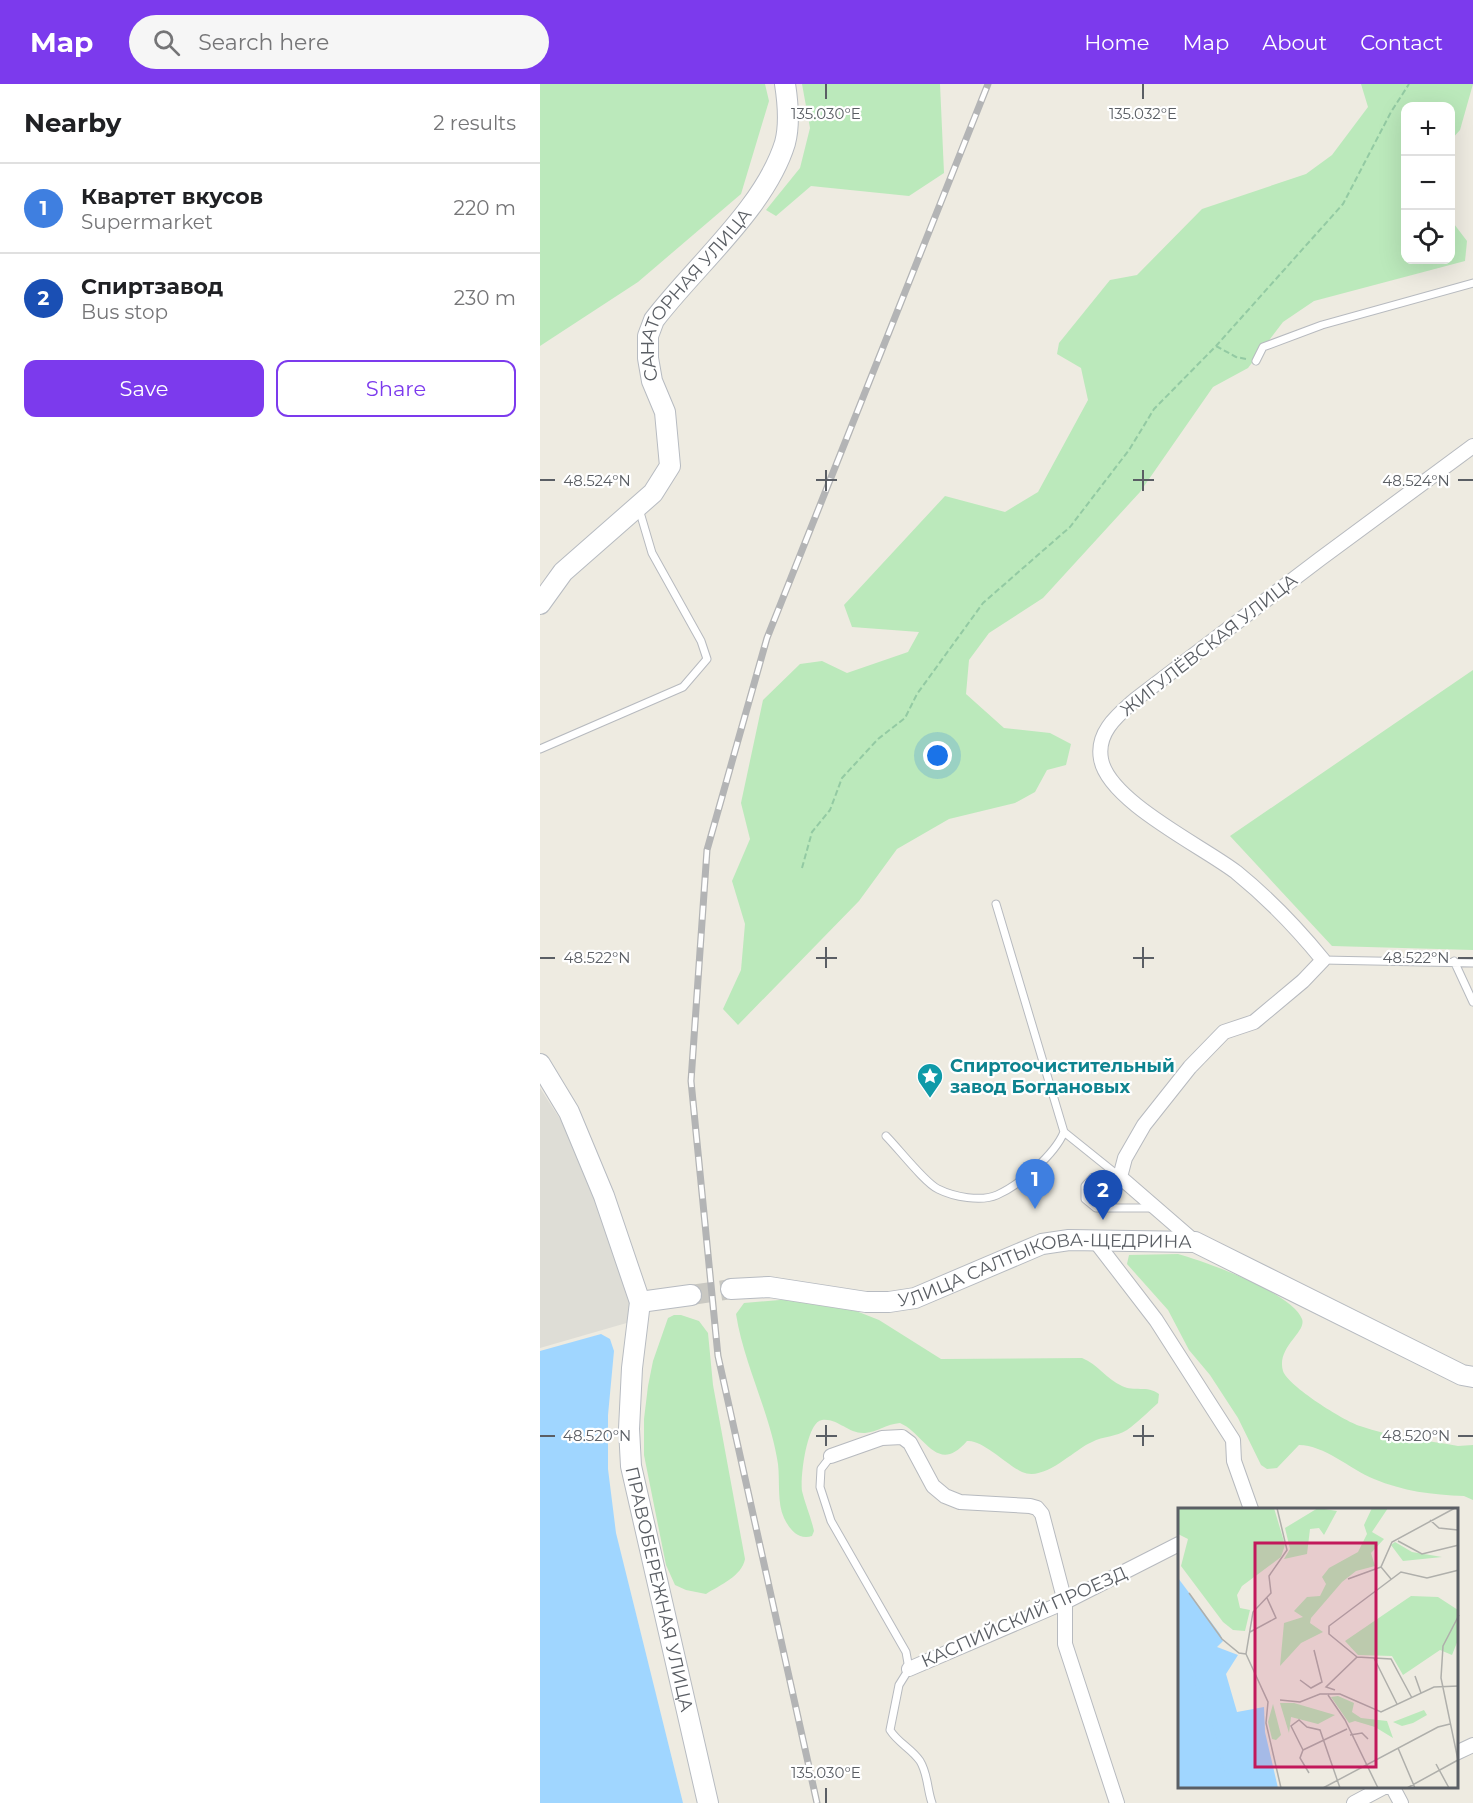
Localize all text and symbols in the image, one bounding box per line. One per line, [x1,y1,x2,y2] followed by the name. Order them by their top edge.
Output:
[129,15,549,69] search box
[30,25,93,59] text: Map
[150,26,183,59] icon: search
[198,29,329,56] text: Search here
[1084,30,1149,55] text: Home
[1182,30,1229,55] text: Map
[1262,30,1327,55] text: About
[1360,30,1443,55] text: Contact
[1401,102,1455,264] map controls
[1401,102,1455,156] button: +
[791,104,861,123] text: 135.030°E
[1109,104,1177,123] text: 135.032°E
[24,107,121,139] text: Nearby
[433,111,516,135] text: 2 results
[1401,156,1455,210] button: −
[81,183,263,210] text: Квартет вкусов
[40,196,47,220] text: 1
[454,196,516,220] text: 220 m
[636,203,757,383] street label: САНАТОРНАЯ УЛИЦА
[81,210,213,234] text: Supermarket
[1401,210,1455,264] button: locate
[81,273,223,300] text: Спиртзавод
[38,286,49,310] text: 2
[454,286,516,310] text: 230 m
[81,300,168,324] text: Bus stop
[24,360,264,417] button: Save
[276,360,516,417] button: Share
[563,471,631,490] text: 48.524°N
[1382,471,1450,490] text: 48.524°N
[1116,569,1302,721] street label: ЖИГУЛЁВСКАЯ УЛИЦА
[923,741,952,770] your location
[564,948,630,967] text: 48.522°N
[1383,948,1449,967] text: 48.522°N
[950,1055,1175,1098] place label: Спиртоочистительный завод Богдановых
[915,1061,945,1099] place icon: Спиртоочистительный завод Богдановых
[1016,1160,1054,1209] pin: 1
[1084,1170,1122,1220] pin: 2
[897,1229,1192,1311] street label: УЛИЦА САЛТЫКОВА-ЩЕДРИНА
[563,1426,631,1445] text: 48.520°N
[1382,1426,1450,1445] text: 48.520°N
[620,1464,698,1714] street label: ПРАВОБЕРЕЖНАЯ УЛИЦА
[1178,1508,1458,1788] inset map
[918,1562,1130,1672] street label: КАСПИЙСКИЙ ПРОЕЗД
[791,1763,861,1782] text: 135.030°E

